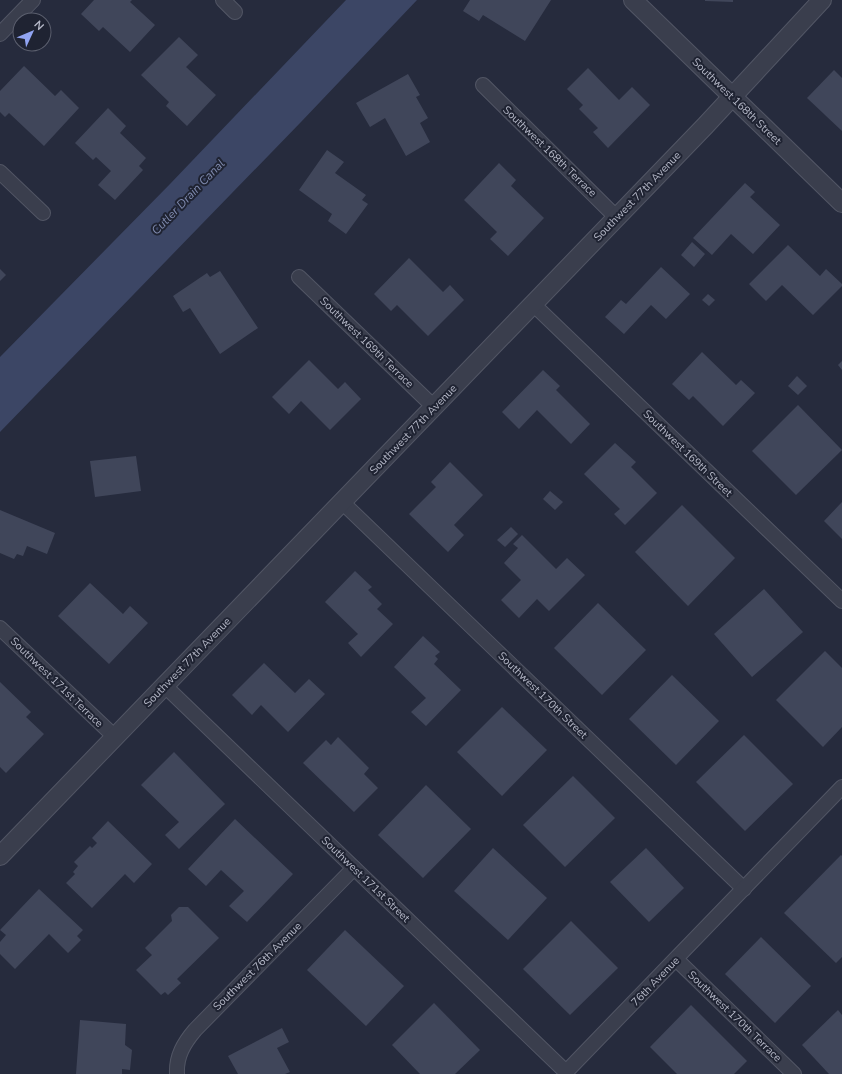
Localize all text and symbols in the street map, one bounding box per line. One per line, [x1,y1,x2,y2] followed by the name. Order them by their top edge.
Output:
[12,12,52,52] north arrow
[31,17,47,34] text: N
[689,55,785,148] street label: Southwest 168th Street
[500,103,600,200] street label: Southwest 168th Terrace
[590,148,684,245] street label: Southwest 77th Avenue
[148,155,229,238] water label: Cutler Drain Canal
[317,294,417,391] street label: Southwest 169th Terrace
[366,381,460,478] street label: Southwest 77th Avenue
[640,407,736,500] street label: Southwest 169th Street
[140,614,234,711] street label: Southwest 77th Avenue
[7,634,107,731] street label: Southwest 171st Terrace
[495,649,591,742] street label: Southwest 170th Street
[318,833,413,926] street label: Southwest 171st Street
[210,919,305,1014] street label: Southwest 76th Avenue
[628,953,683,1009] street label: 76th Avenue
[685,968,785,1065] street label: Southwest 170th Terrace

